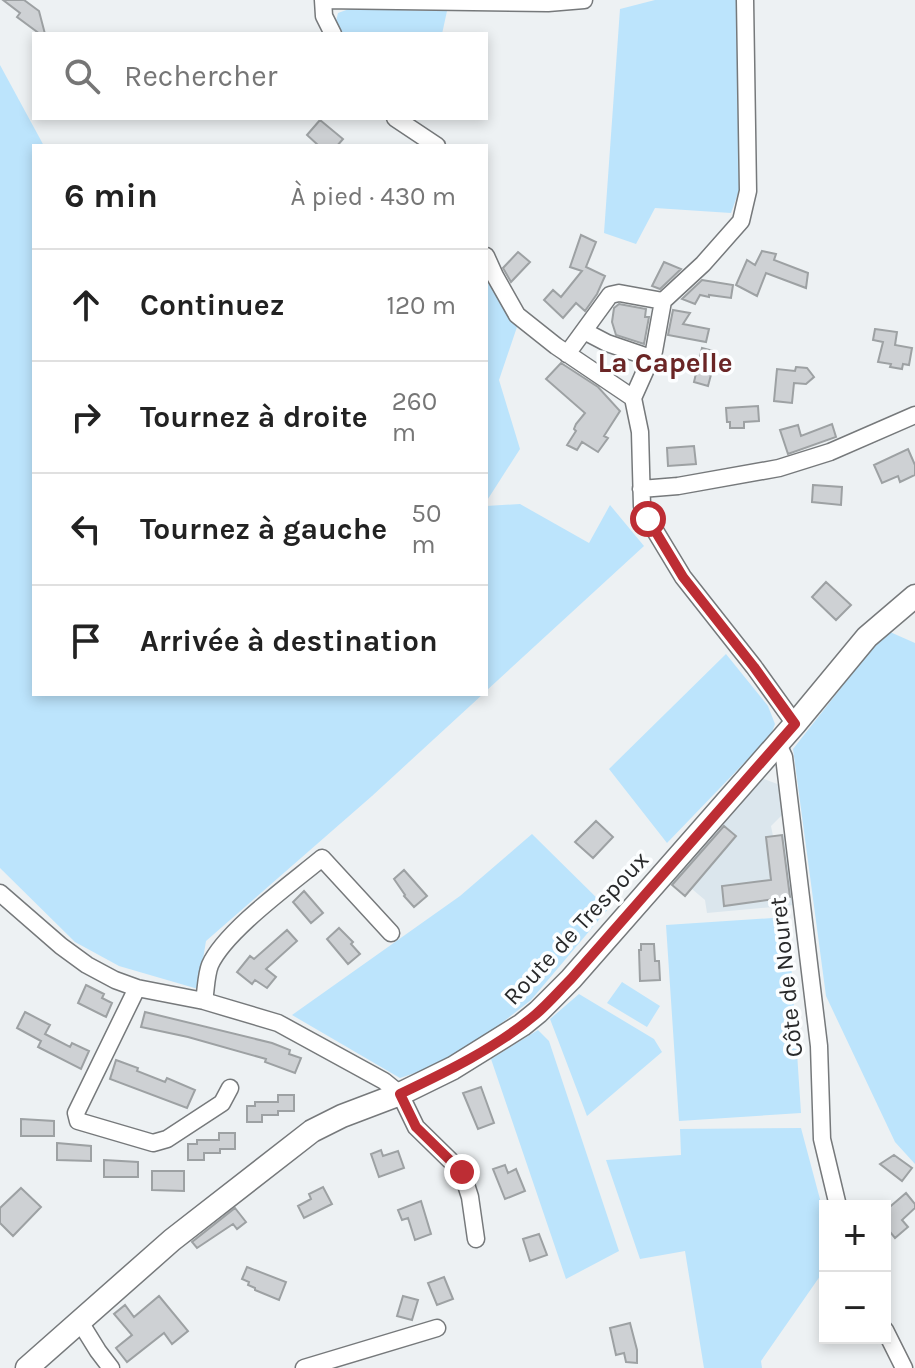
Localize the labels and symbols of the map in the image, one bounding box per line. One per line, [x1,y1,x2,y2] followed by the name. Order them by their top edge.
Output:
[597,346,733,379] district label: La Capelle
[630,501,666,537] route start
[498,846,654,1010] street label: Route de Trespoux
[764,895,808,1059] street label: Côte de Nouret
[444,1154,480,1190] route end

